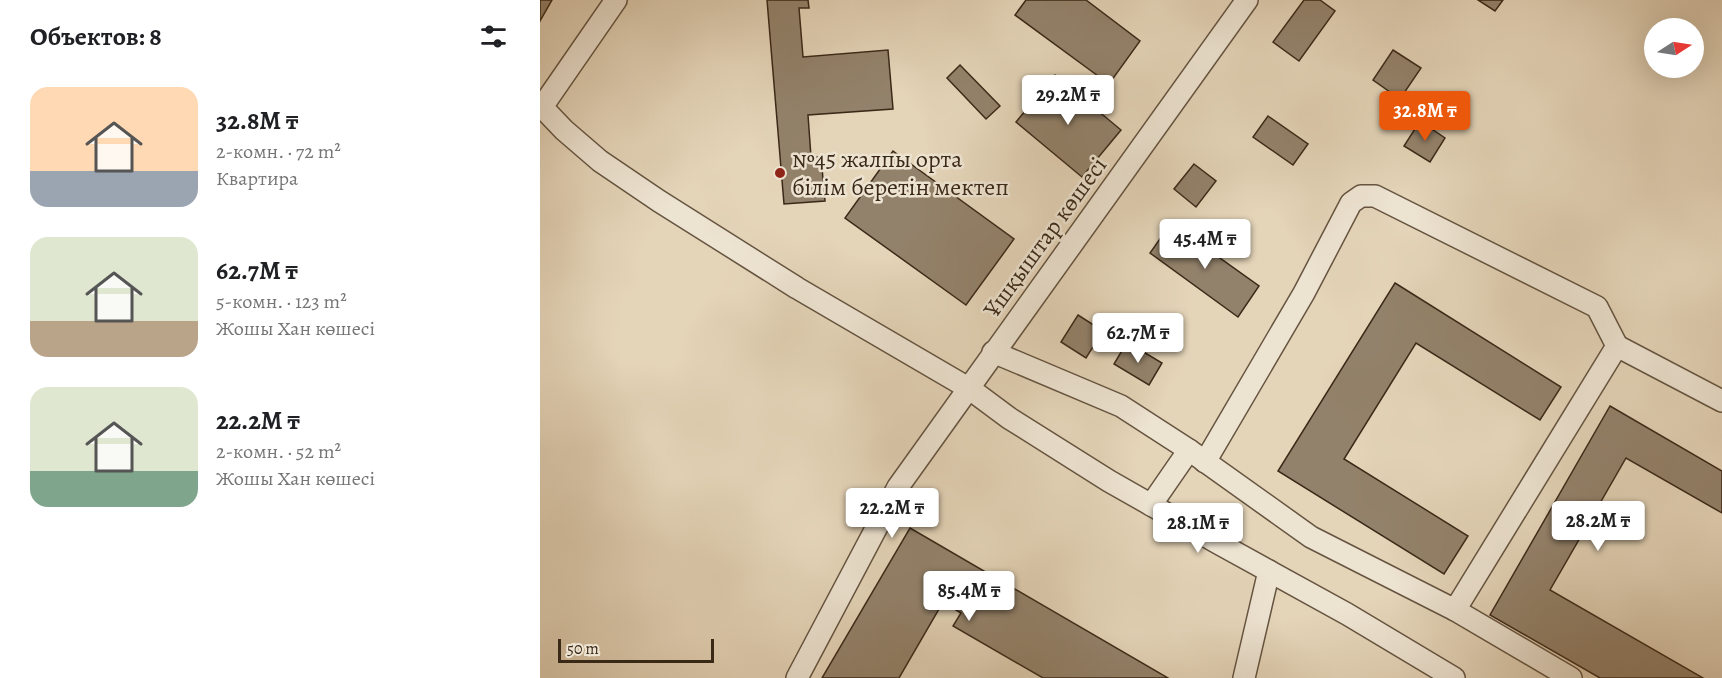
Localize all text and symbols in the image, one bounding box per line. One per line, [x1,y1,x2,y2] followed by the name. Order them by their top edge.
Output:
[1644,18,1704,78] north arrow
[1644,18,1704,78] map controls
[30,19,162,54] text: Объектов: 8
[477,20,510,53] icon: filters
[1013,75,1123,126] pin: 29.2M ₸
[1036,81,1100,108] text: 29.2M ₸
[1370,91,1480,142] pin: 32.8M ₸
[1393,97,1457,124] text: 32.8M ₸
[216,103,298,138] text: 32.8M ₸
[78,111,150,183] icon: home
[216,138,341,165] text: 2-комн. · 72 m²
[792,143,1009,203] place label: №45 жалпы орта білім беретін мектеп
[975,150,1114,324] street label: Ұшқыштар көшесі
[216,165,298,192] text: Квартира
[773,166,787,180] marker: №45 жалпы орта білім беретін мектеп
[1150,219,1260,270] pin: 45.4M ₸
[1174,225,1236,252] text: 45.4M ₸
[216,253,298,288] text: 62.7M ₸
[78,261,150,333] icon: home
[216,288,347,315] text: 5-комн. · 123 m²
[1083,313,1193,364] pin: 62.7M ₸
[216,315,375,342] text: Жошы Хан көшесі
[1106,319,1170,346] text: 62.7M ₸
[216,403,300,438] text: 22.2M ₸
[78,411,150,483] icon: home
[216,438,341,465] text: 2-комн. · 52 m²
[216,465,375,492] text: Жошы Хан көшесі
[837,488,947,539] pin: 22.2M ₸
[860,494,924,521] text: 22.2M ₸
[1543,501,1653,552] pin: 28.2M ₸
[1143,503,1253,554] pin: 28.1M ₸
[1566,507,1630,534] text: 28.2M ₸
[1167,509,1229,536] text: 28.1M ₸
[914,571,1024,622] pin: 85.4M ₸
[937,577,1001,604] text: 85.4M ₸
[558,636,714,664] scale bar
[567,638,599,660] text: 50 m

